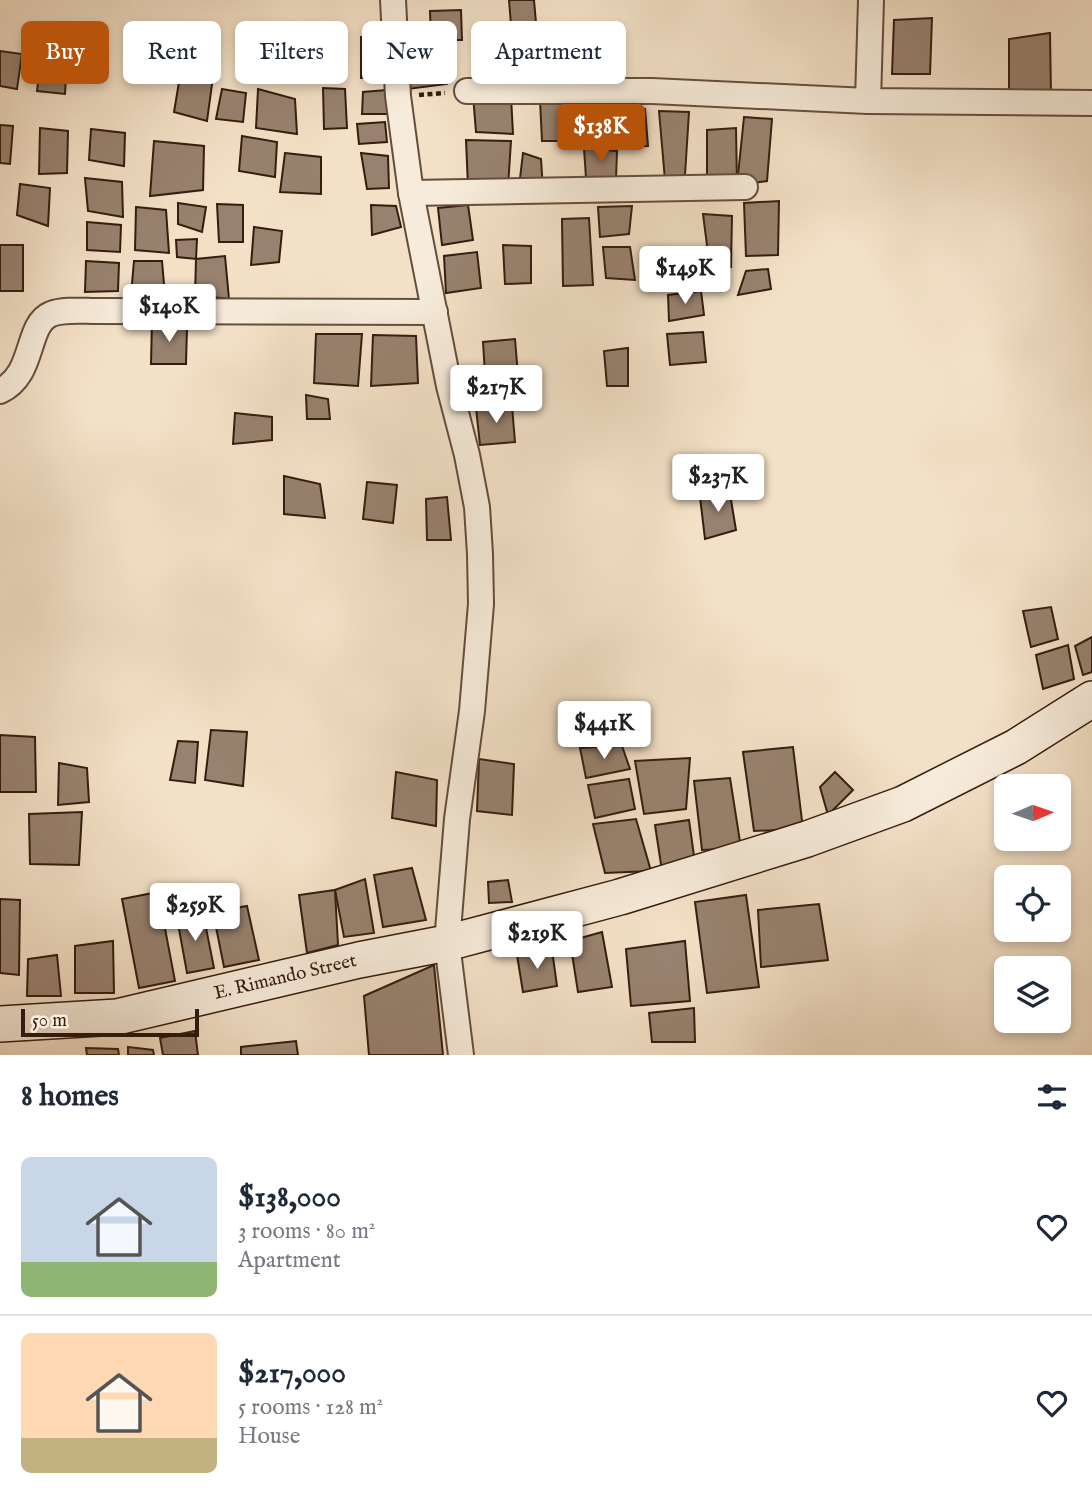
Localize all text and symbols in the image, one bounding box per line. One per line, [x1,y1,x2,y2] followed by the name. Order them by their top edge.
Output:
[21,21,109,84] chip: Buy
[123,21,221,84] chip: Rent
[235,21,348,84] chip: Filters
[362,21,457,84] chip: New
[471,21,626,84] chip: Apartment
[552,104,650,164] pin: $138K
[573,112,629,141] text: $138K
[636,246,734,306] pin: $149K
[655,254,715,283] text: $149K
[120,284,218,344] pin: $140K
[139,292,199,321] text: $140K
[447,366,545,425] pin: $217K
[466,373,526,402] text: $217K
[669,454,767,514] pin: $237K
[688,462,748,491] text: $237K
[555,702,653,761] pin: $441K
[574,709,634,738] text: $441K
[994,774,1071,850] north arrow
[994,774,1071,1033] map controls
[994,865,1071,942] button: locate
[146,884,244,943] pin: $259K
[166,891,224,920] text: $259K
[488,912,586,971] pin: $219K
[508,919,566,948] text: $219K
[212,949,359,1006] street label: E. Rimando Street
[994,956,1071,1033] button: layers
[21,1006,200,1038] scale bar
[32,1009,67,1033] text: 50 m
[21,1078,119,1116] text: 8 homes
[1033,1078,1071,1116] icon: filters
[238,1179,341,1217] text: $138,000
[77,1185,161,1269] icon: home
[1033,1208,1071,1246] icon: heart
[238,1217,375,1246] text: 3 rooms · 80 m²
[238,1246,341,1275] text: Apartment
[238,1355,346,1393] text: $217,000
[77,1361,161,1445] icon: home
[1033,1384,1071,1422] icon: heart
[238,1393,383,1422] text: 5 rooms · 128 m²
[238,1422,300,1451] text: House

